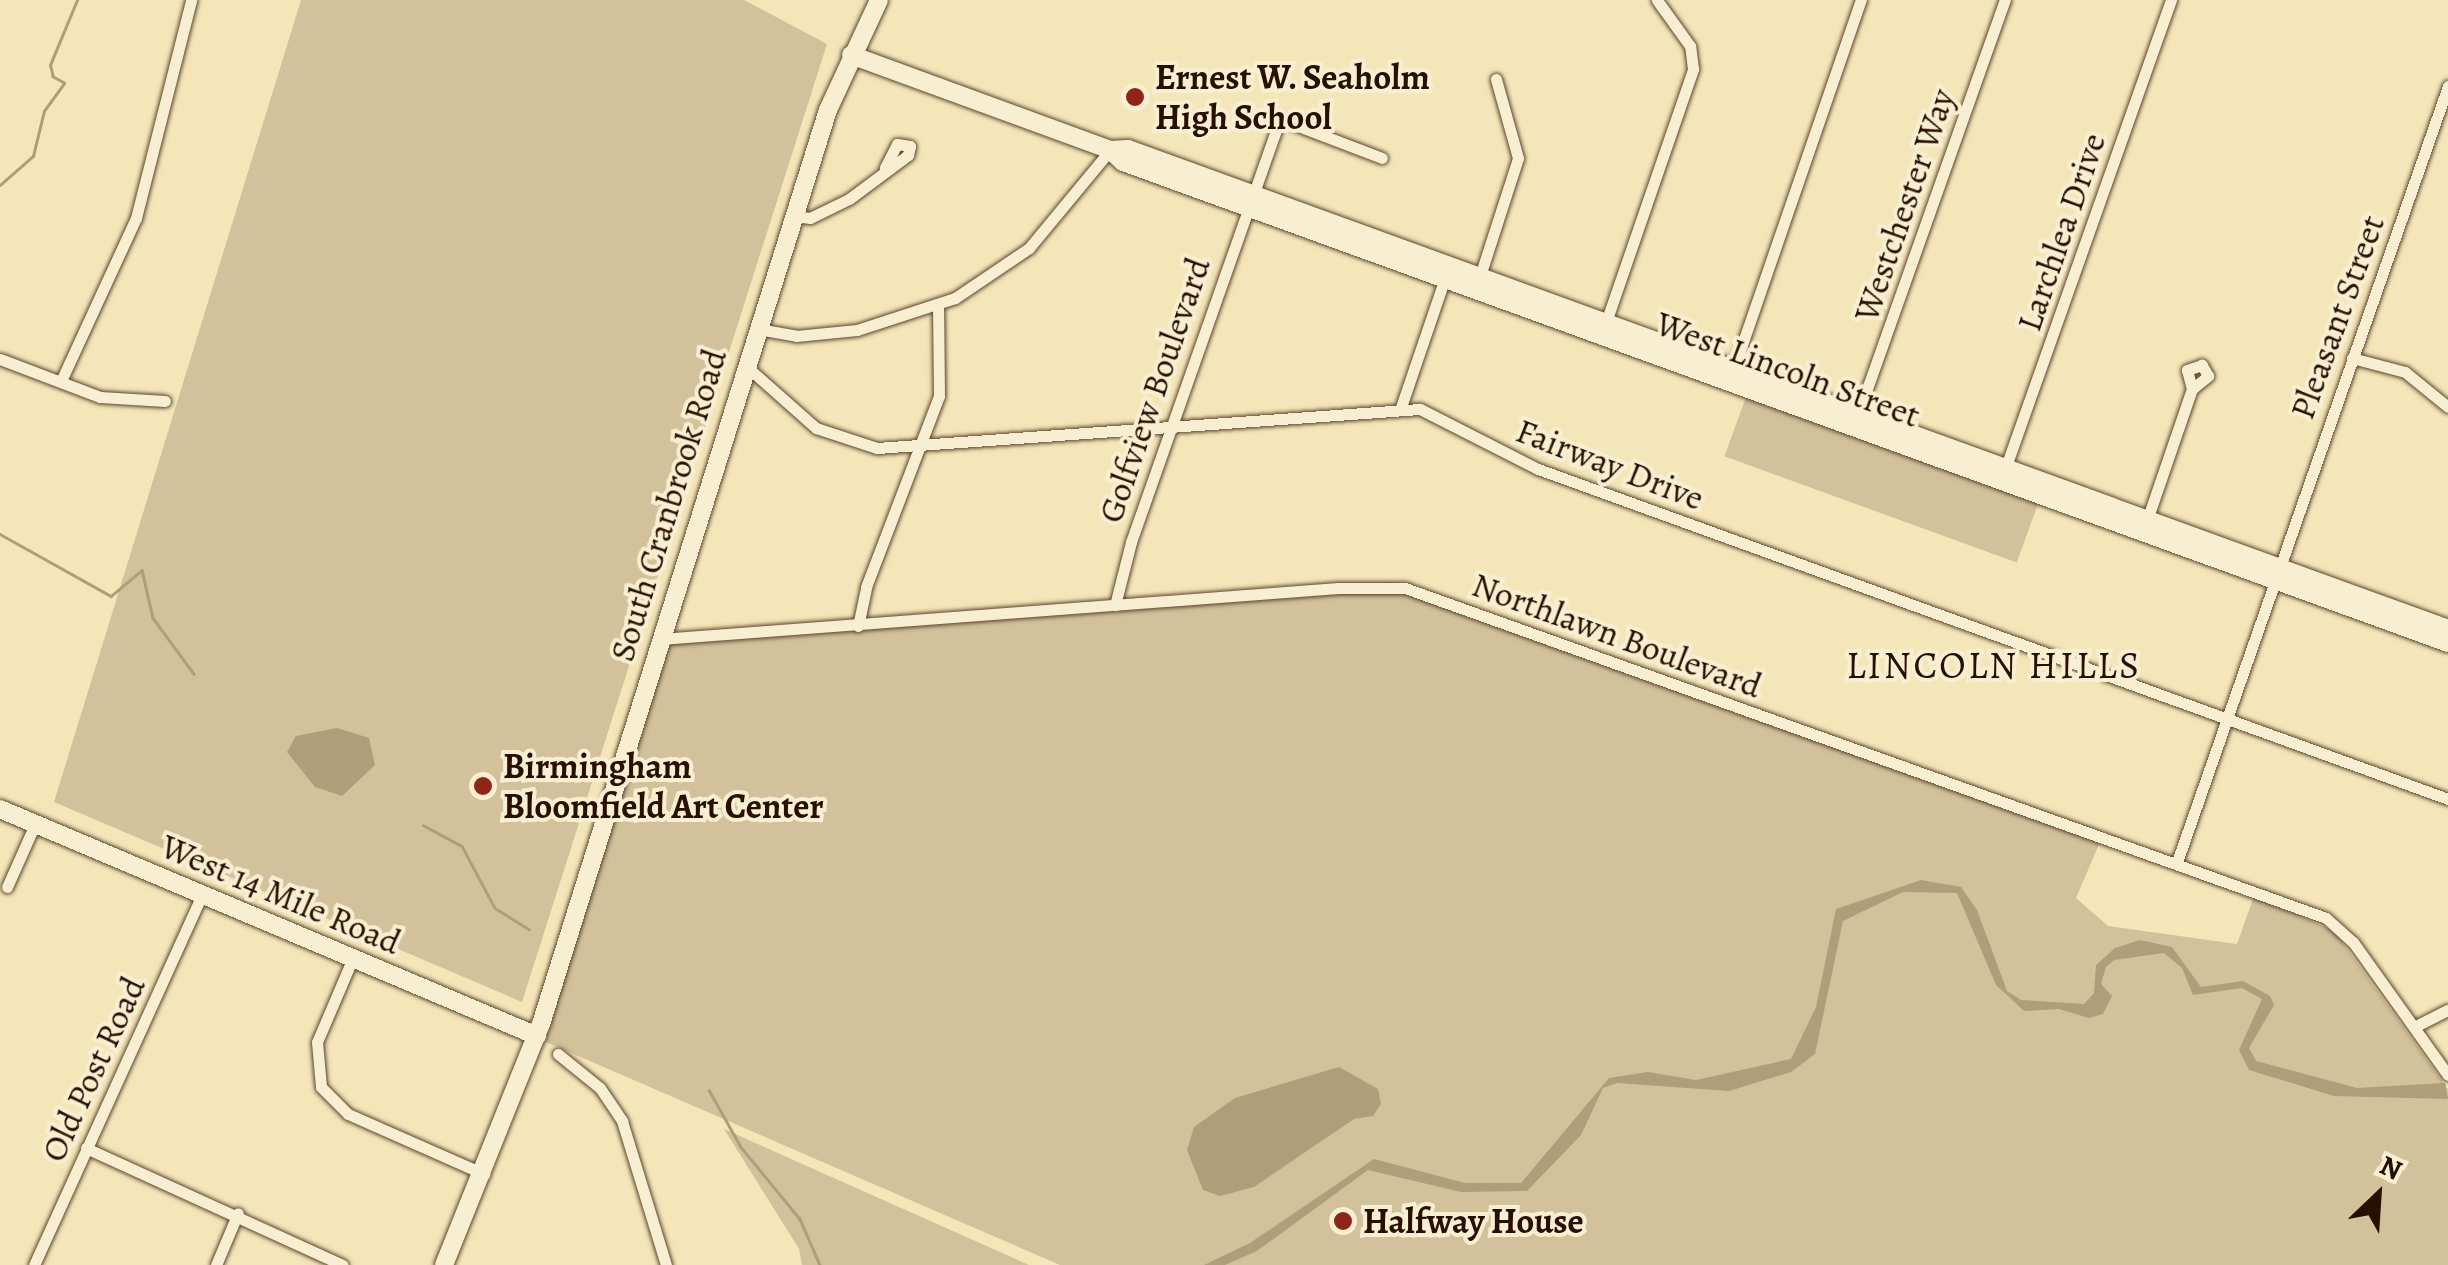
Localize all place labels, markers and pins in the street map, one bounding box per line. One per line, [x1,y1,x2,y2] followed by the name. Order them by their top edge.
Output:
[1155,56,1431,138] place label: Ernest W. Seaholm High School
[1124,86,1146,108] marker: Ernest W. Seaholm High School
[503,745,824,827] place label: Birmingham Bloomfield Art Center
[472,775,494,797] marker: Birmingham Bloomfield Art Center
[1363,1200,1584,1242] place label: Halfway House
[1332,1210,1354,1232] marker: Halfway House

